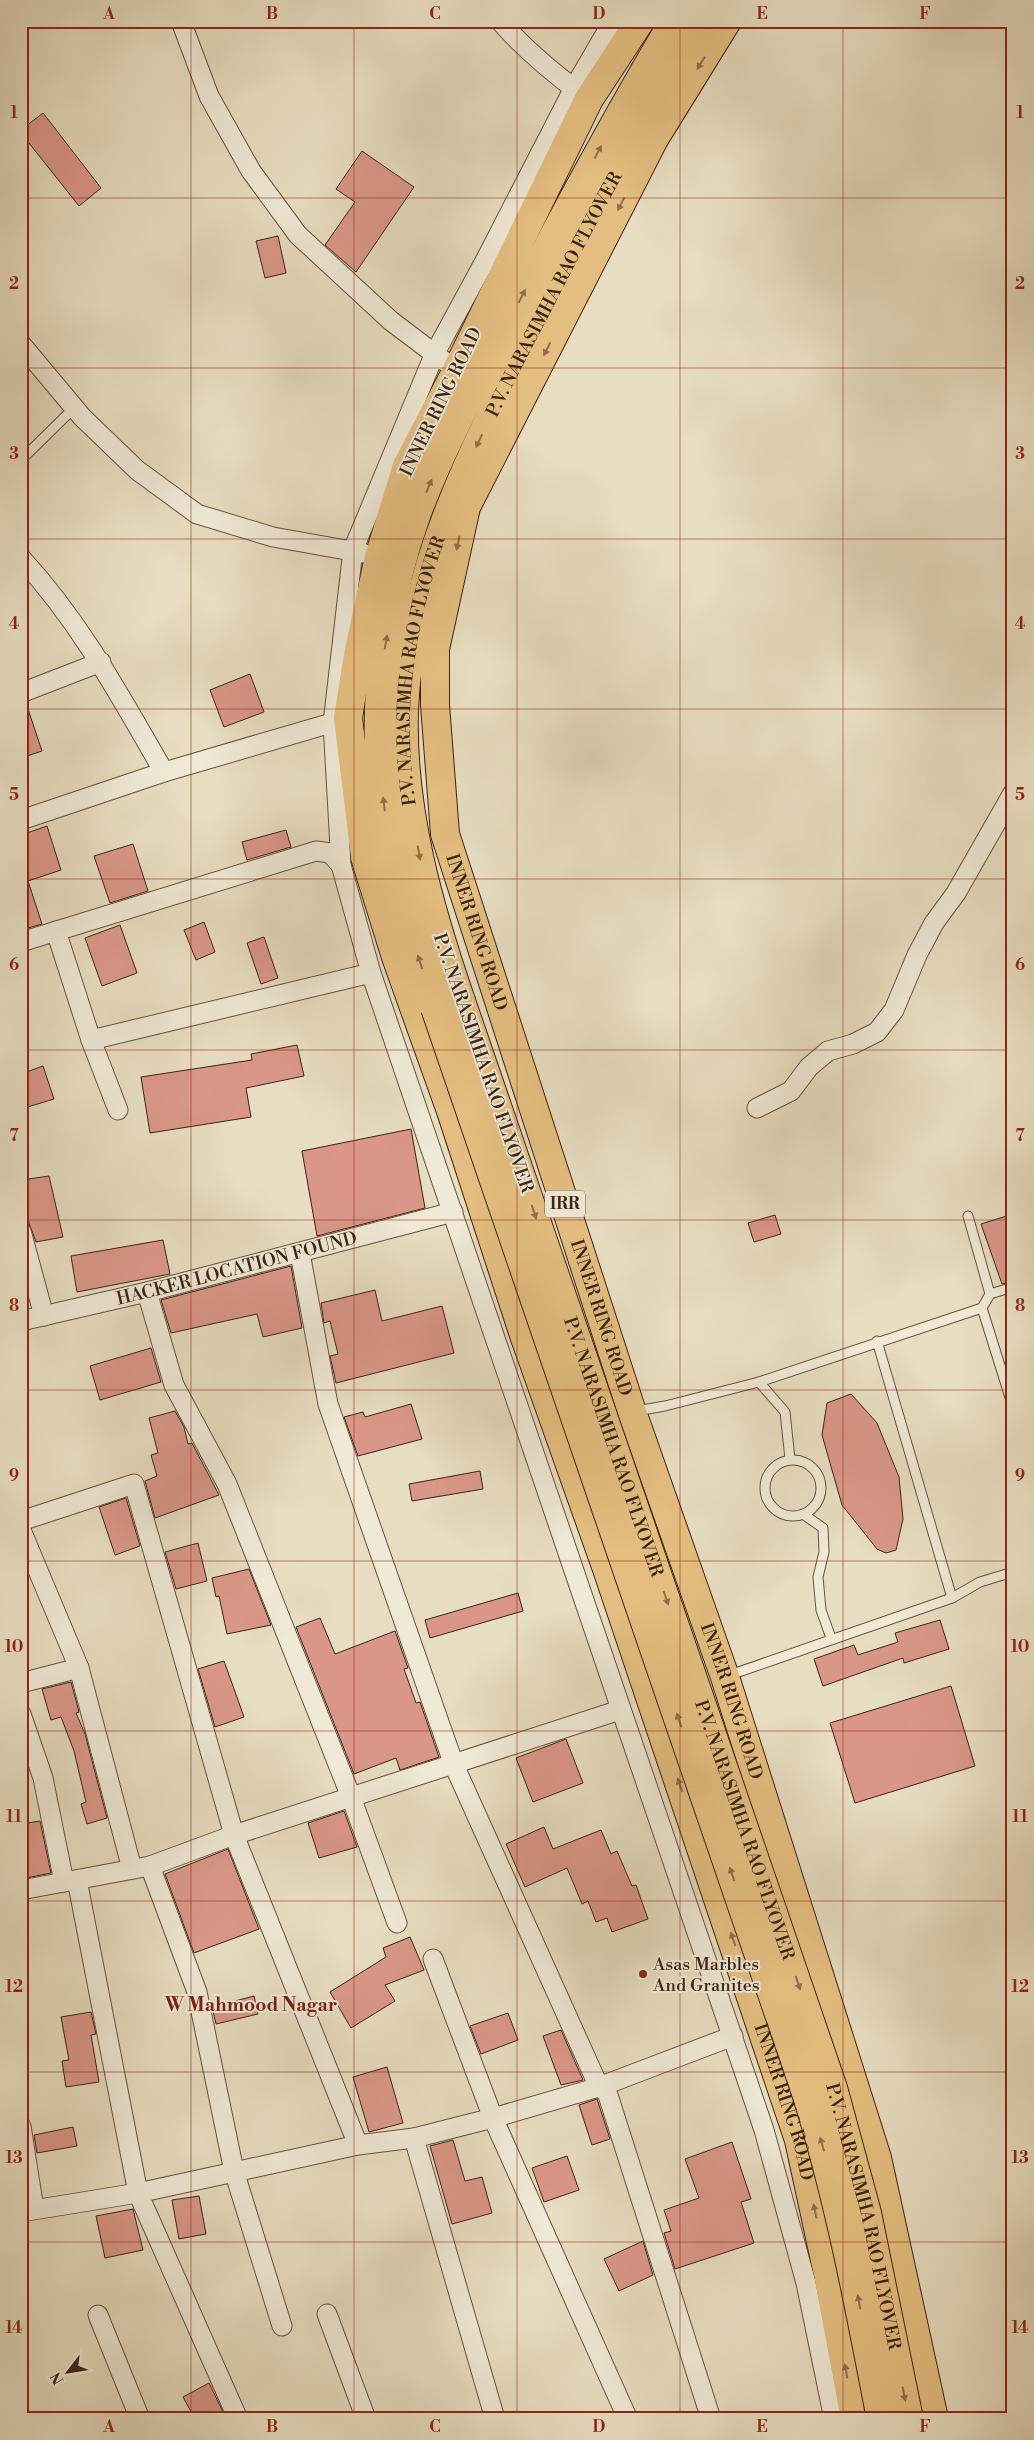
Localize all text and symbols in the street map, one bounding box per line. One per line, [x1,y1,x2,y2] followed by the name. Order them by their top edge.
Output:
[102,4,115,24] text: A
[266,4,278,24] text: B
[429,4,441,24] text: C
[593,4,606,24] text: D
[756,4,768,24] text: E
[919,4,931,24] text: F
[697,56,706,69] one-way arrow
[10,103,18,123] text: 1
[1016,103,1024,123] text: 1
[594,145,602,160] one-way arrow
[481,167,627,421] street label: P.V. NARASIMHA RAO FLYOVER
[617,197,625,211] one-way arrow
[9,274,19,294] text: 2
[1015,274,1025,294] text: 2
[518,289,526,303] one-way arrow
[395,324,487,480] street label: INNER RING ROAD
[543,341,551,356] one-way arrow
[474,434,482,448] one-way arrow
[9,444,19,464] text: 3
[1015,444,1025,464] text: 3
[425,479,433,493] one-way arrow
[392,533,450,807] street label: P.V. NARASIMHA RAO FLYOVER
[454,536,462,551] one-way arrow
[9,614,20,634] text: 4
[1015,614,1026,634] text: 4
[382,634,390,650] one-way arrow
[9,785,19,805] text: 5
[1015,785,1025,805] text: 5
[380,795,388,811] one-way arrow
[415,845,423,861] one-way arrow
[441,851,513,1014] street label: INNER RING ROAD
[428,930,538,1196] street label: P.V. NARASIMHA RAO FLYOVER
[416,954,424,969] one-way arrow
[9,955,19,975] text: 6
[1015,955,1025,975] text: 6
[9,1126,19,1146] text: 7
[1015,1126,1025,1146] text: 7
[545,1190,585,1218] road number: IRR
[531,1205,538,1220] one-way arrow
[114,1226,359,1310] street label: HACKER LOCATION FOUND
[565,1236,638,1399] street label: INNER RING ROAD
[9,1296,19,1316] text: 8
[1015,1296,1025,1316] text: 8
[558,1314,669,1580] street label: P.V. NARASIMHA RAO FLYOVER
[9,1466,19,1486] text: 9
[1015,1466,1025,1486] text: 9
[663,1590,670,1605] one-way arrow
[695,1620,768,1782] street label: INNER RING ROAD
[5,1637,23,1657] text: 10
[1011,1637,1029,1657] text: 10
[690,1697,800,1963] street label: P.V. NARASIMHA RAO FLYOVER
[675,1712,683,1727] one-way arrow
[676,1777,684,1792] one-way arrow
[6,1807,22,1827] text: 11
[1012,1807,1028,1827] text: 11
[728,1866,735,1881] one-way arrow
[729,1931,736,1946] one-way arrow
[652,1953,760,1997] place label: Asas Marbles And Granites
[637,1968,649,1980] marker: Asas Marbles And Granites
[794,1976,802,1991] one-way arrow
[5,1977,23,1997] text: 12
[1011,1977,1029,1997] text: 12
[164,1993,338,2017] district label: W Mahmood Nagar
[749,2020,819,2183] street label: INNER RING ROAD
[821,2081,906,2352] street label: P.V. NARASIMHA RAO FLYOVER
[818,2136,826,2151] one-way arrow
[5,2148,23,2168] text: 13
[1011,2148,1029,2168] text: 13
[811,2204,819,2219] one-way arrow
[854,2294,862,2310] one-way arrow
[5,2318,23,2338] text: 14
[1011,2318,1029,2338] text: 14
[42,2348,92,2398] north arrow
[842,2363,850,2378] one-way arrow
[47,2369,68,2388] text: N
[900,2387,908,2402] one-way arrow
[102,2417,115,2437] text: A
[266,2417,278,2437] text: B
[429,2417,441,2437] text: C
[593,2417,606,2437] text: D
[756,2417,768,2437] text: E
[919,2417,931,2437] text: F

